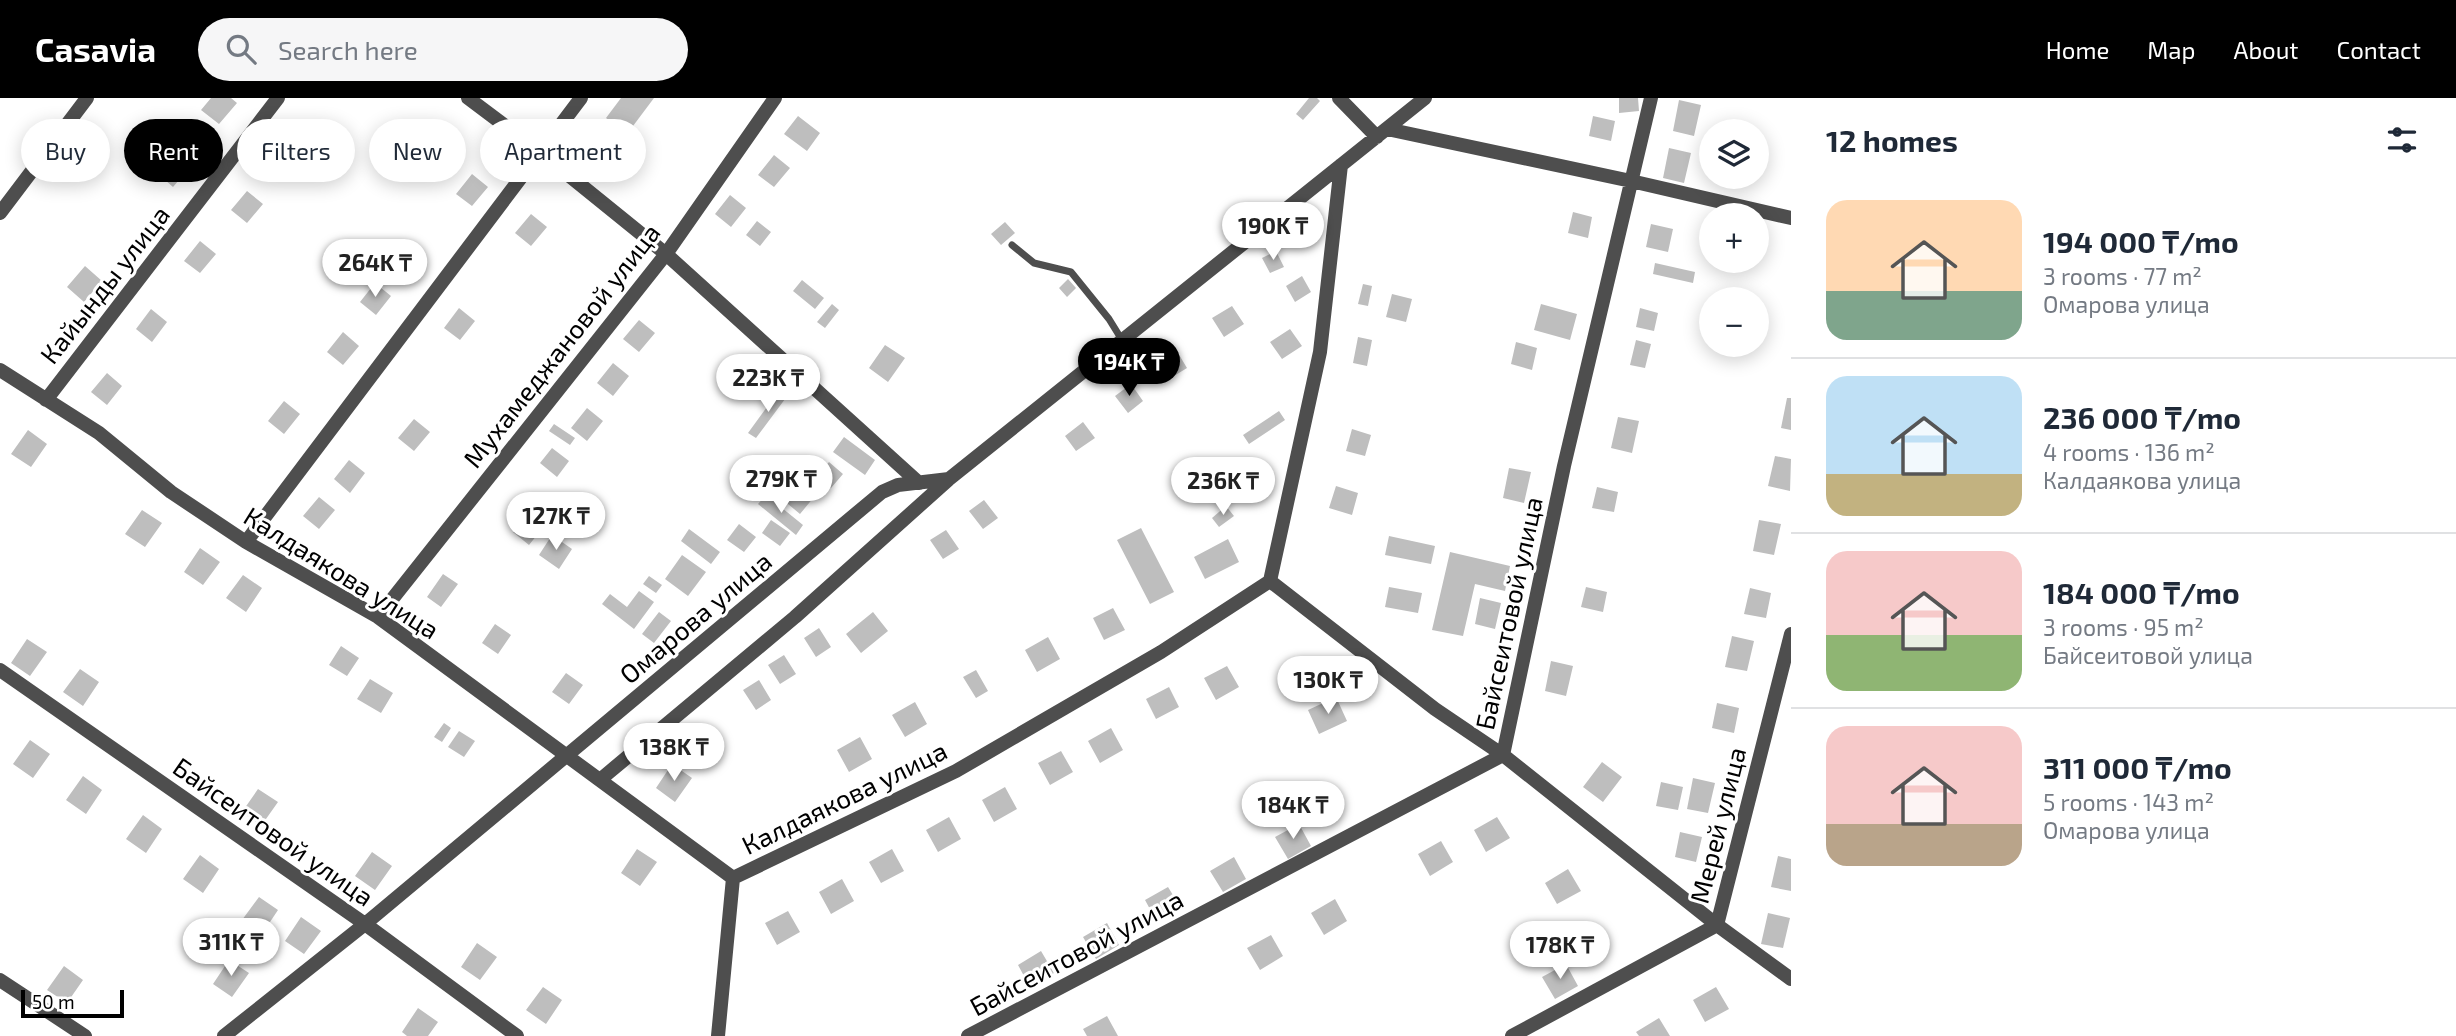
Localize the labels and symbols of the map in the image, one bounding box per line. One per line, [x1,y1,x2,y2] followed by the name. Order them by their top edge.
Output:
[33,199,176,370] street label: Кайынды улица
[1216,202,1330,262] pin: 190K ₸
[456,217,667,474] street label: Мухамеджановой улица
[318,240,432,299] pin: 264K ₸
[1072,338,1186,398] pin: 194K ₸
[711,354,825,414] pin: 223K ₸
[724,456,838,515] pin: 279K ₸
[1166,458,1280,517] pin: 236K ₸
[499,492,613,552] pin: 127K ₸
[1468,494,1549,733] street label: Байсеитовой улица
[238,499,445,645] street label: Калдаякова улица
[613,545,778,690] street label: Омарова улица
[1271,656,1385,716] pin: 130K ₸
[617,724,731,783] pin: 138K ₸
[736,734,952,861] street label: Калдаякова улица
[1683,744,1752,906] street label: Мерей улица
[167,750,380,913] street label: Байсеитовой улица
[1236,782,1350,841] pin: 184K ₸
[964,883,1189,1022] street label: Байсеитовой улица
[174,918,288,978] pin: 311K ₸
[1503,922,1617,981] pin: 178K ₸
[21,987,124,1019] scale bar

